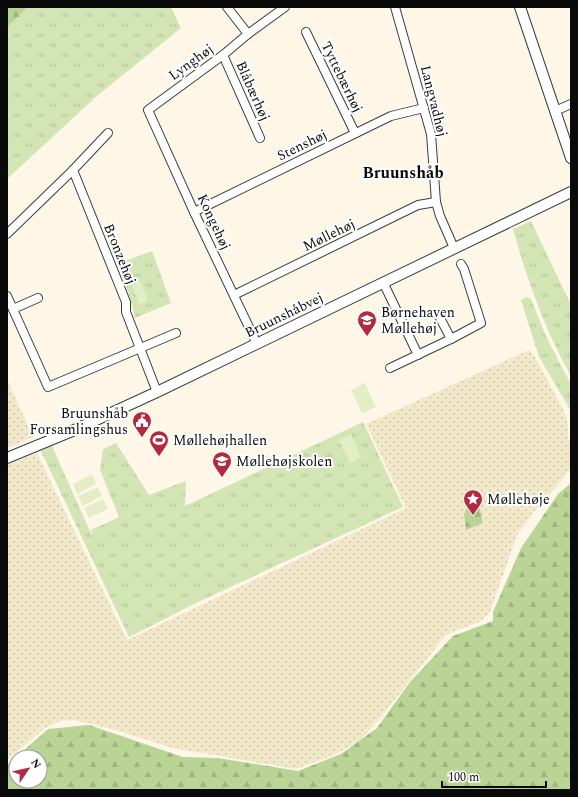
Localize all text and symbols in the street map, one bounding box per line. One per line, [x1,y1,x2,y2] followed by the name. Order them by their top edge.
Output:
[164,38,218,86] street label: Lynghøj
[316,38,368,116] street label: Tyttebærhøj
[230,58,276,124] street label: Blåbærhøj
[415,63,453,139] street label: Langvadhøj
[273,124,331,166] street label: Stenshøj
[362,161,444,185] district label: Bruunshåb
[192,190,236,254] street label: Kongehøj
[299,213,359,257] street label: Møllehøj
[98,220,142,288] street label: Bronzehøj
[241,287,327,343] street label: Bruunshåbvej
[381,302,455,339] place label: Børnehaven Møllehøj
[356,309,378,337] school or university icon: Børnehaven Møllehøj
[30,403,128,440] place label: Bruunshåb Forsamlingshus
[131,410,153,438] public building icon: Bruunshåb Forsamlingshus
[148,429,170,457] sports icon: Møllehøjhallen
[173,430,267,451] place label: Møllehøjhallen
[211,450,233,478] school or university icon: Møllehøjskolen
[236,451,332,472] place label: Møllehøjskolen
[462,488,484,516] place icon: Møllehøje
[487,489,550,510] place label: Møllehøje
[8,749,48,789] north arrow
[26,755,45,772] text: N
[442,763,546,789] scale bar
[448,768,479,787] text: 100 m

